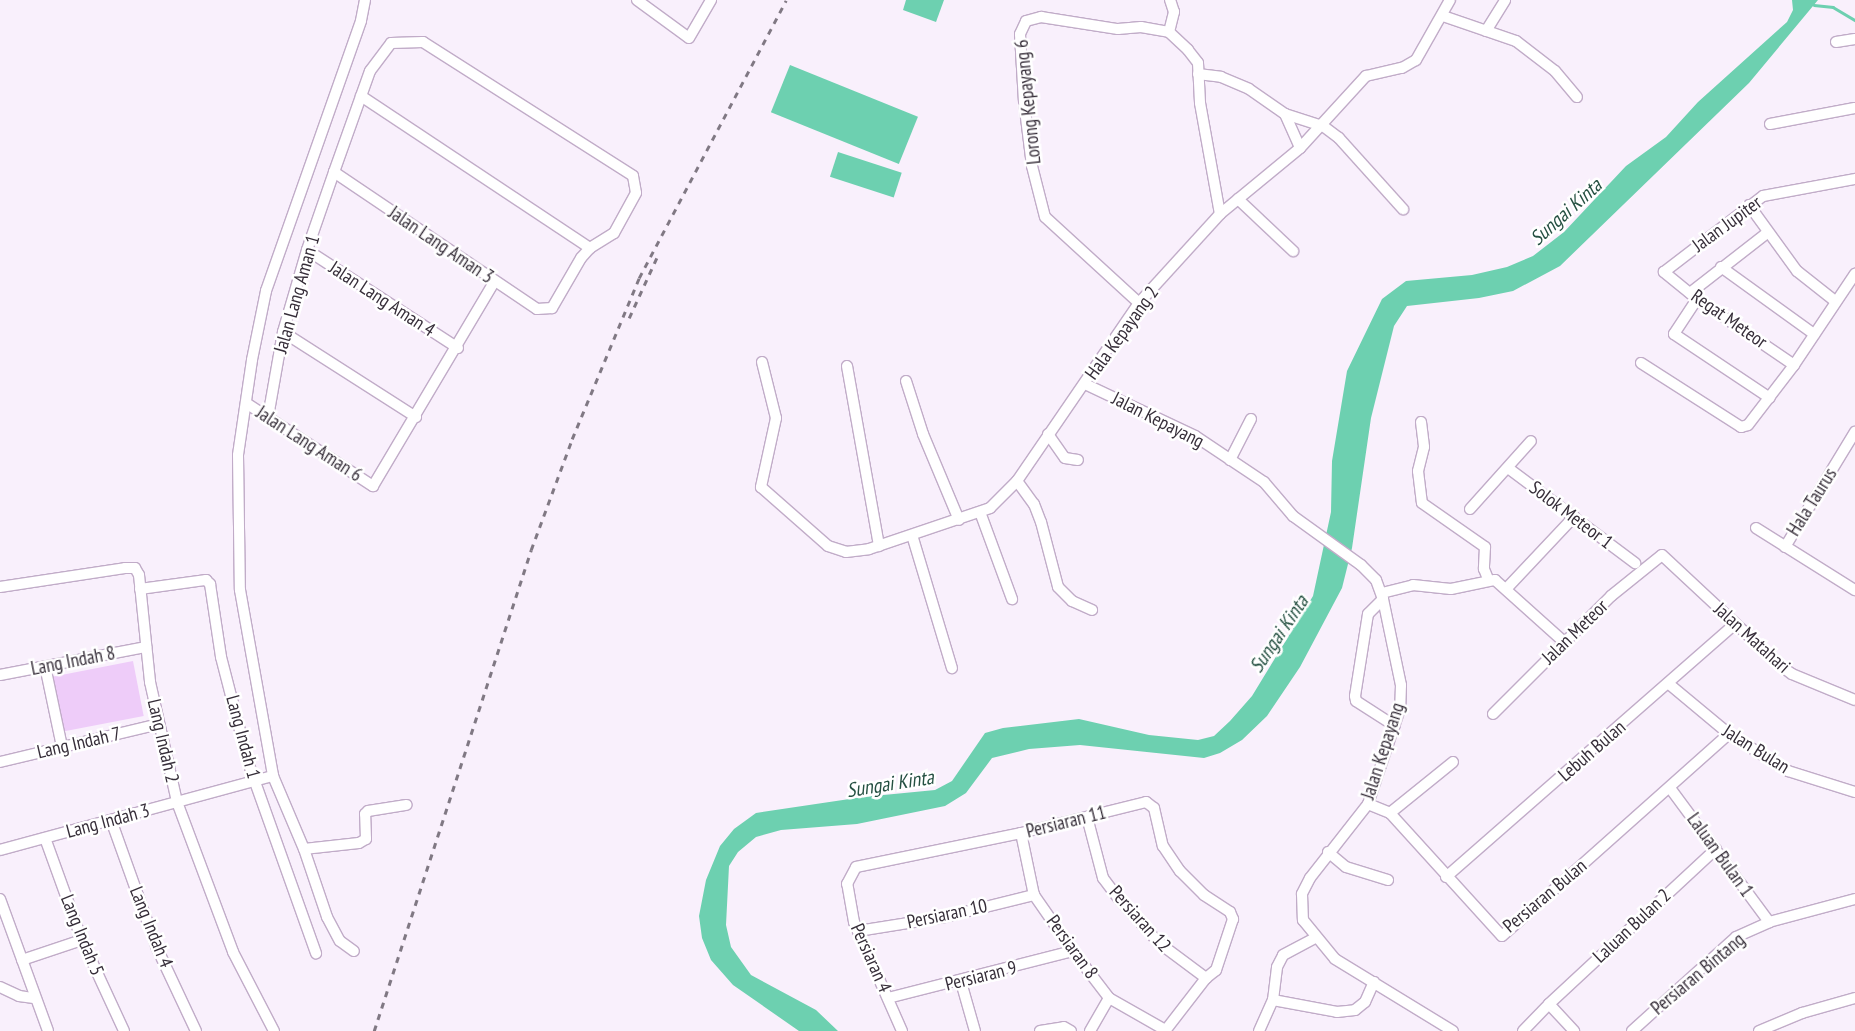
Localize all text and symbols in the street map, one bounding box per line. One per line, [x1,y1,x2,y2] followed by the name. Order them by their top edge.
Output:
[1010,38,1046,166] street label: Lorong Kepayang 6
[1525,174,1607,250] water label: Sungai Kinta
[1688,191,1766,257] street label: Jalan Jupiter
[384,201,498,289] street label: Jalan Lang Aman 3
[269,232,325,356] street label: Jalan Lang Aman 1
[325,256,439,342] street label: Jalan Lang Aman 4
[1080,282,1164,384] street label: Hala Kepayang 2
[1687,285,1771,353] street label: Regat Meteor
[1108,387,1208,453] street label: Jalan Kepayang
[252,401,366,487] street label: Jalan Lang Aman 6
[1782,464,1842,540] street label: Hala Taurus
[1525,476,1617,554] street label: Solok Meteor 1
[1245,591,1313,677] water label: Sungai Kinta
[1537,595,1613,669] street label: Jalan Meteor
[1709,598,1795,678] street label: Jalan Matahari
[29,642,117,680] street label: Lang Indah 8
[221,693,265,781] street label: Lang Indah 1
[142,697,184,785] street label: Lang Indah 2
[1357,700,1409,802] street label: Jalan Kepayang
[1554,716,1630,786] street label: Lebuh Bulan
[1719,720,1793,778] street label: Jalan Bulan
[35,722,123,764] street label: Lang Indah 7
[845,765,935,803] water label: Sungai Kinta
[64,799,152,843] street label: Lang Indah 3
[1024,801,1108,843] street label: Persiaran 11
[1682,809,1758,901] street label: Laluan Bulan 1
[1499,854,1591,938] street label: Persiaran Bulan
[1104,881,1176,957] street label: Persiaran 12
[124,883,178,971] street label: Lang Indah 4
[1588,884,1676,968] street label: Laluan Bulan 2
[55,891,109,979] street label: Lang Indah 5
[905,894,989,934] street label: Persiaran 10
[1041,911,1103,983] street label: Persiaran 8
[846,920,896,996] street label: Persiaran 4
[1647,928,1749,1020] street label: Persiaran Bintang
[943,956,1019,996] street label: Persiaran 9

